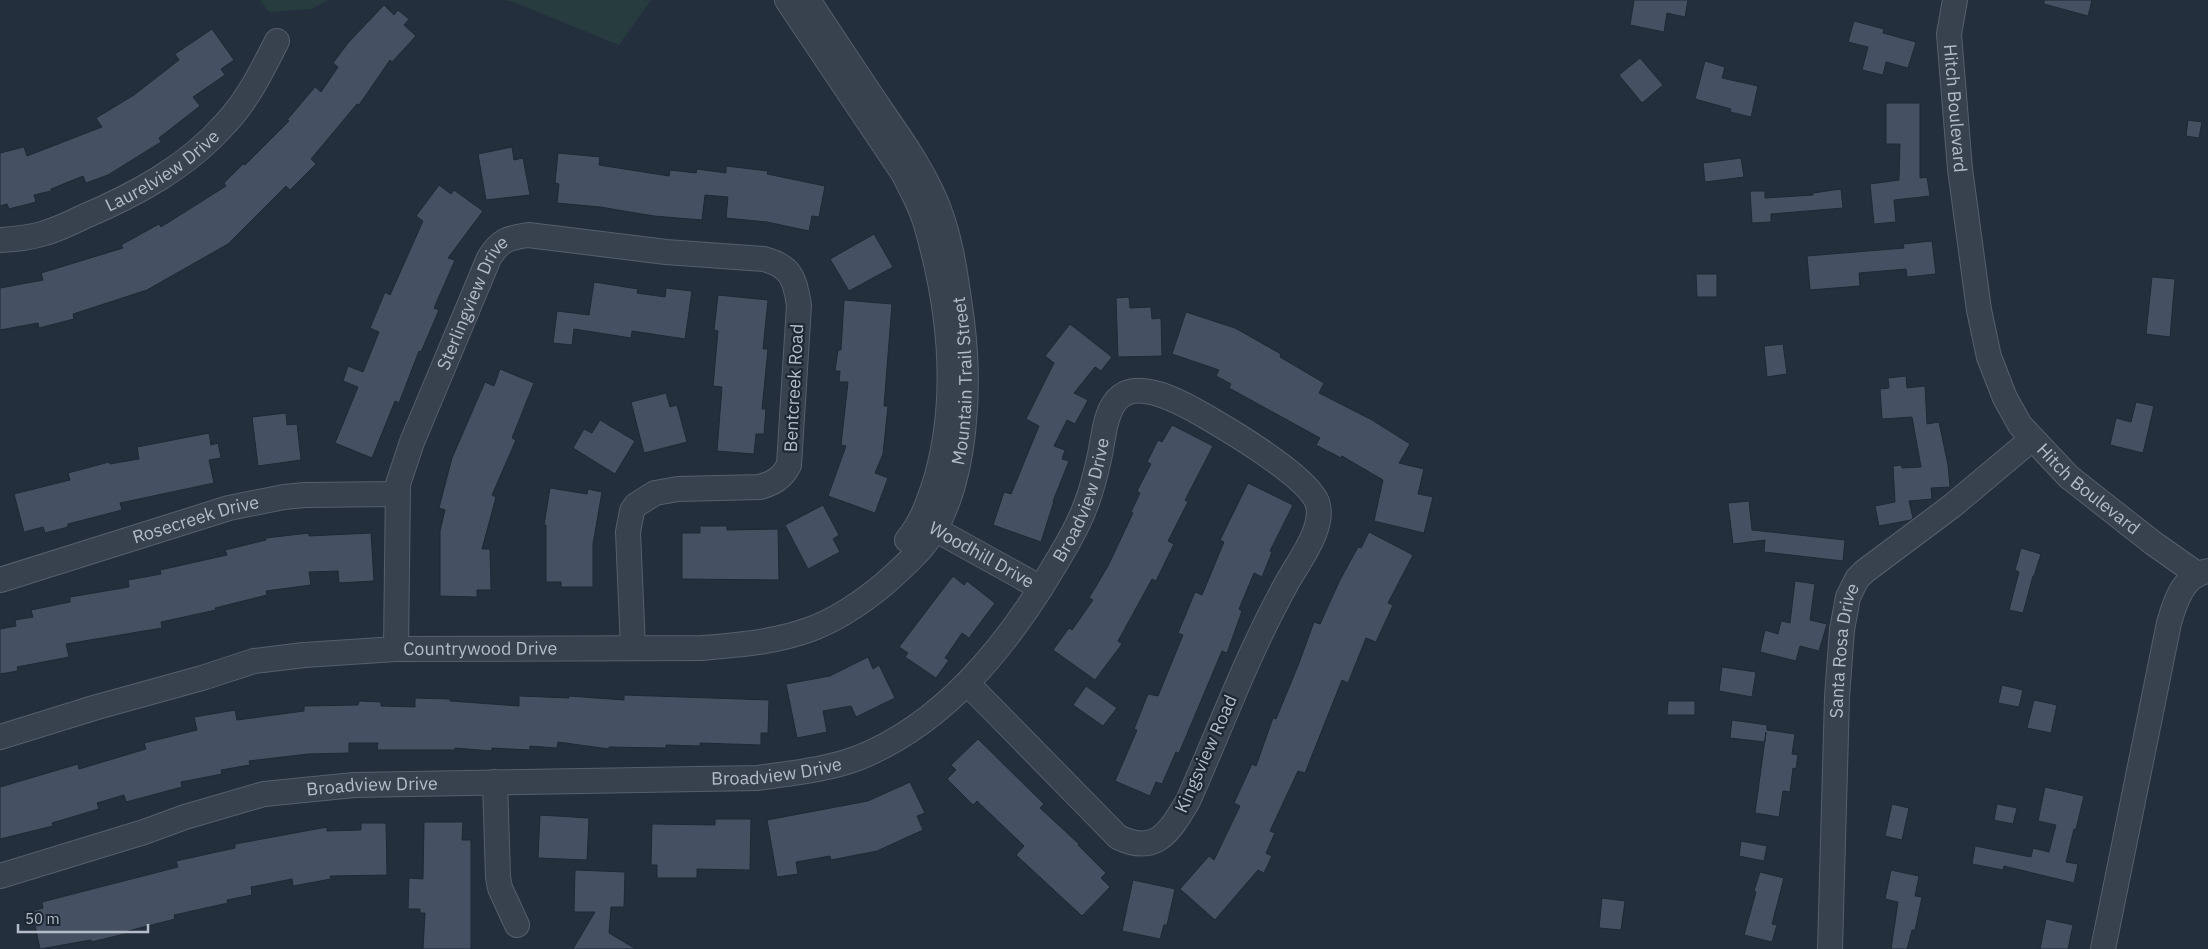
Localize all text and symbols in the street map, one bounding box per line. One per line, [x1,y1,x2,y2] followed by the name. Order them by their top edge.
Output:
[1939,43,1972,173] street label: Hitch Boulevard
[101,125,224,217] street label: Laurelview Drive
[431,230,512,373] street label: Sterlingview Drive
[946,295,977,467] street label: Mountain Trail Street
[779,323,808,453] street label: Bentcreek Road
[1047,436,1114,566] street label: Broadview Drive
[2032,438,2145,539] street label: Hitch Boulevard
[130,490,261,549] street label: Rosecreek Drive
[925,516,1039,593] street label: Woodhill Drive
[1824,579,1864,719] street label: Santa Rosa Drive
[403,636,558,660] street label: Countrywood Drive
[1169,691,1242,816] street label: Kingsview Road
[711,752,844,790] street label: Broadview Drive
[305,772,438,801] street label: Broadview Drive
[18,902,148,934] scale bar
[25,909,60,928] text: 50 m

